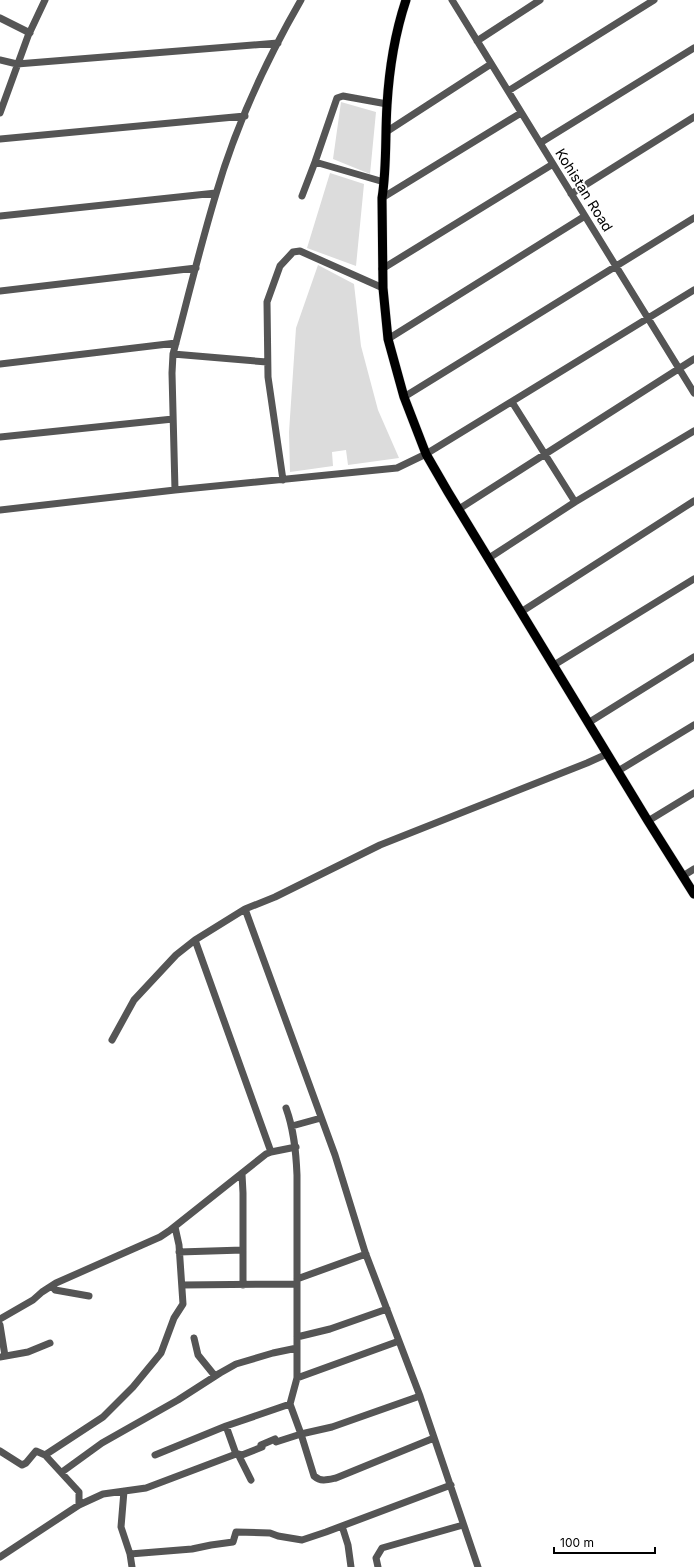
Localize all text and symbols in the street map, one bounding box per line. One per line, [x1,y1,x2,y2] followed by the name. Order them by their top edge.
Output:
[552,145,617,234] street label: Kohistan Road
[554,1529,655,1555] scale bar
[560,1535,594,1550] text: 100 m

